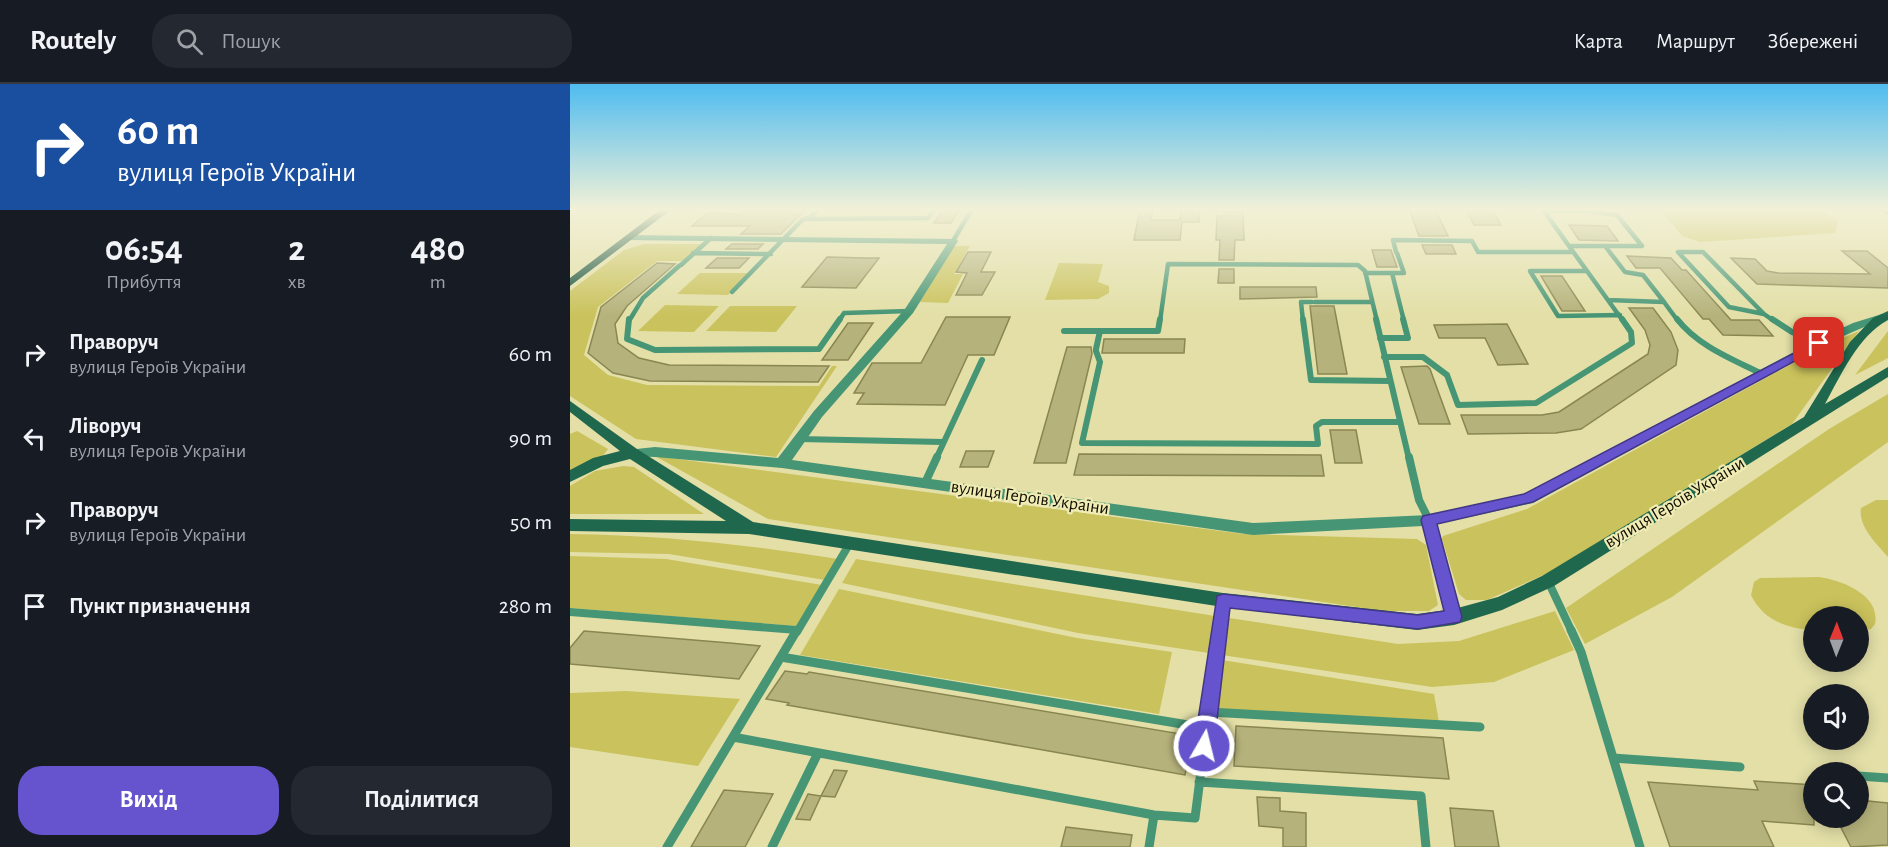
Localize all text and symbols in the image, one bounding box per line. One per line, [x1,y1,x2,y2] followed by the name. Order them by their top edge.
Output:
[152,14,572,68] search box
[173,25,206,58] icon: search
[30,27,116,55] text: Routely
[221,30,281,52] text: Пошук
[1574,31,1623,52] text: Карта
[1656,31,1735,52] text: Маршрут
[1768,31,1858,52] text: Збережені
[18,108,96,186] icon: right
[117,110,199,152] text: 60 m
[117,159,356,186] text: вулиця Героїв України
[105,231,183,267] text: 06:54
[288,231,305,267] text: 2
[411,231,465,267] text: 480
[106,272,182,292] text: Прибуття
[288,272,306,292] text: хв
[430,272,446,292] text: m
[1793,317,1844,368] pin
[1802,326,1835,359] icon: arrive
[69,331,159,353] text: Праворуч
[18,338,51,371] icon: right
[509,343,552,365] text: 60 m
[69,357,246,377] text: вулиця Героїв України
[69,415,142,437] text: Ліворуч
[18,422,51,455] icon: left
[509,427,552,449] text: 90 m
[69,441,246,461] text: вулиця Героїв України
[1602,454,1748,552] street label: вулиця Героїв України
[950,478,1110,518] street label: вулиця Героїв України
[69,499,159,521] text: Праворуч
[18,506,51,539] icon: right
[510,511,552,533] text: 50 m
[69,525,246,545] text: вулиця Героїв України
[18,590,51,623] icon: arrive
[69,595,251,617] text: Пункт призначення
[499,595,552,617] text: 280 m
[1803,606,1869,672] north arrow
[1803,606,1869,828] map controls
[1803,684,1869,750] button: sound
[1172,714,1236,778] position arrow
[1803,762,1869,828] button: search
[18,766,279,835] button: Вихід
[291,766,552,835] button: Поділитися

